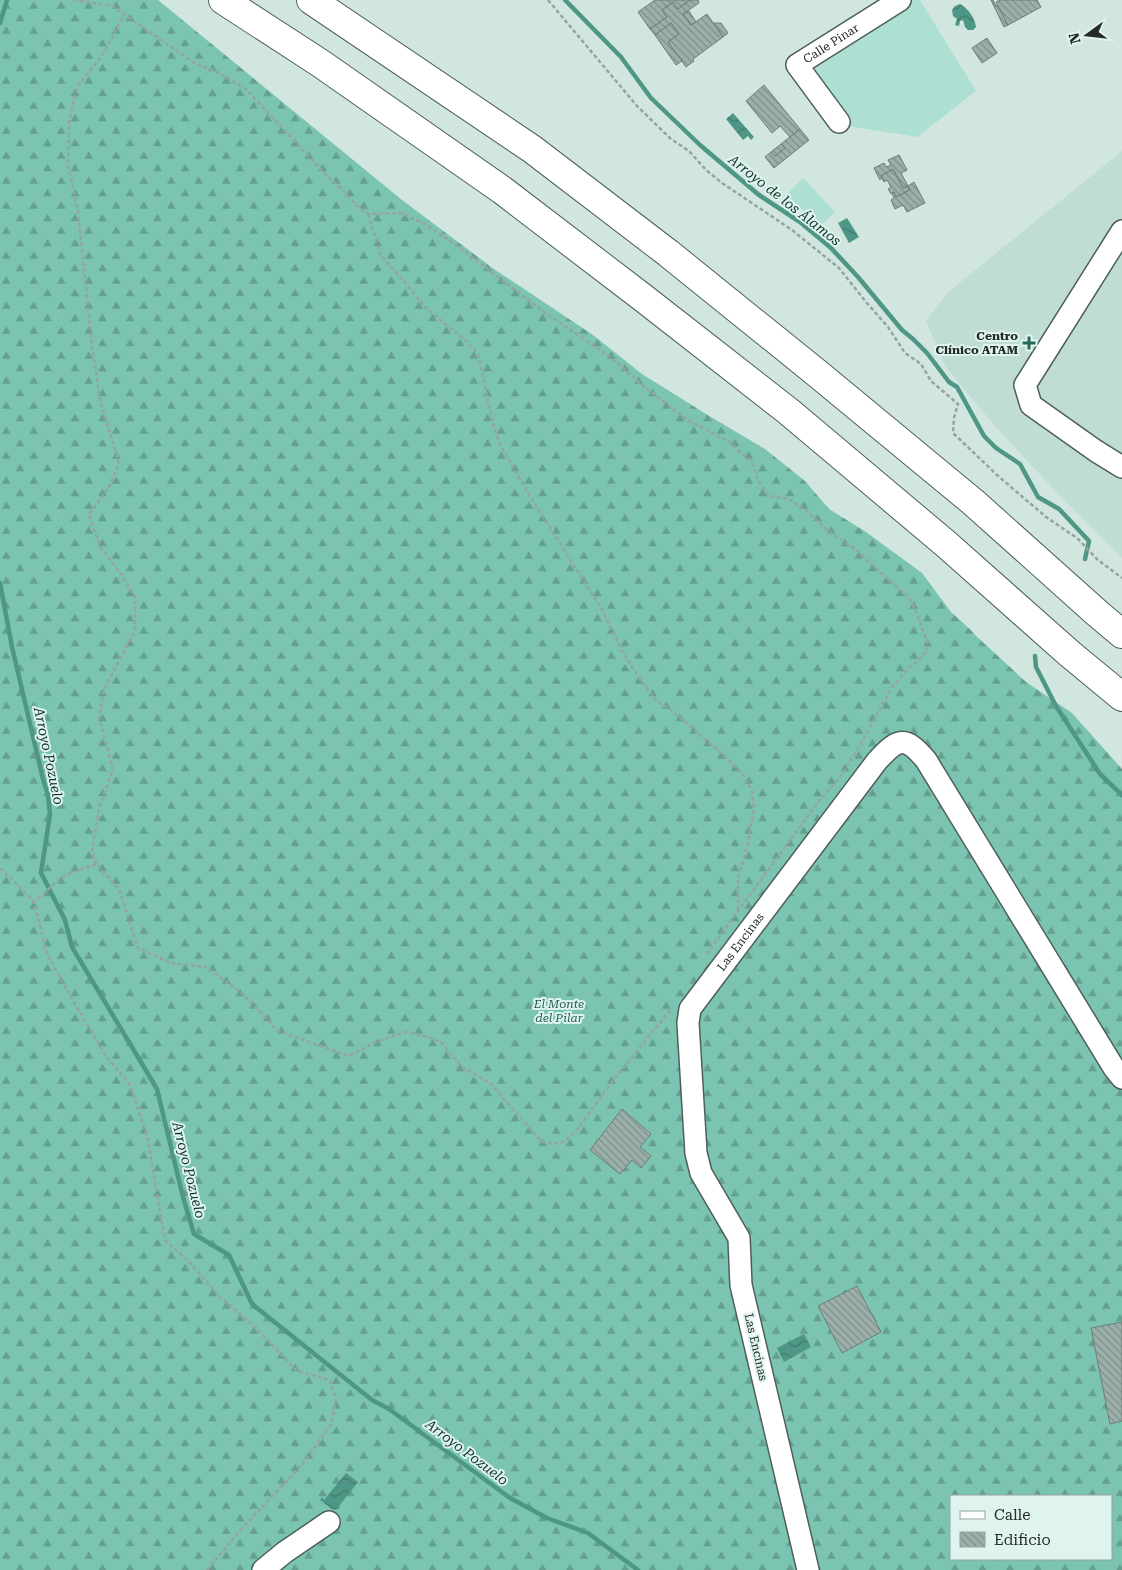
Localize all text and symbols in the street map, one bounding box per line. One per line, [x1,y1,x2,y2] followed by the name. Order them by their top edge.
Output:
[1062,10,1112,60] north arrow
[801,21,861,66] street label: Calle Pinar
[1065,31,1084,46] text: N
[725,151,845,249] water label: Arroyo de los Álamos
[936,329,1018,357] place label: Centro Clínico ATAM
[1022,336,1036,350] marker: Centro Clínico ATAM
[31,705,67,806] water label: Arroyo Pozuelo
[714,910,767,974] street label: Las Encinas
[533,997,584,1025] park label: El Monte del Pilar
[169,1119,209,1220] water label: Arroyo Pozuelo
[741,1312,771,1382] street label: Las Encinas
[422,1415,511,1488] water label: Arroyo Pozuelo
[950,1495,1112,1560] legend
[994,1506,1030,1524] text: Calle
[994,1531,1051,1549] text: Edificio

